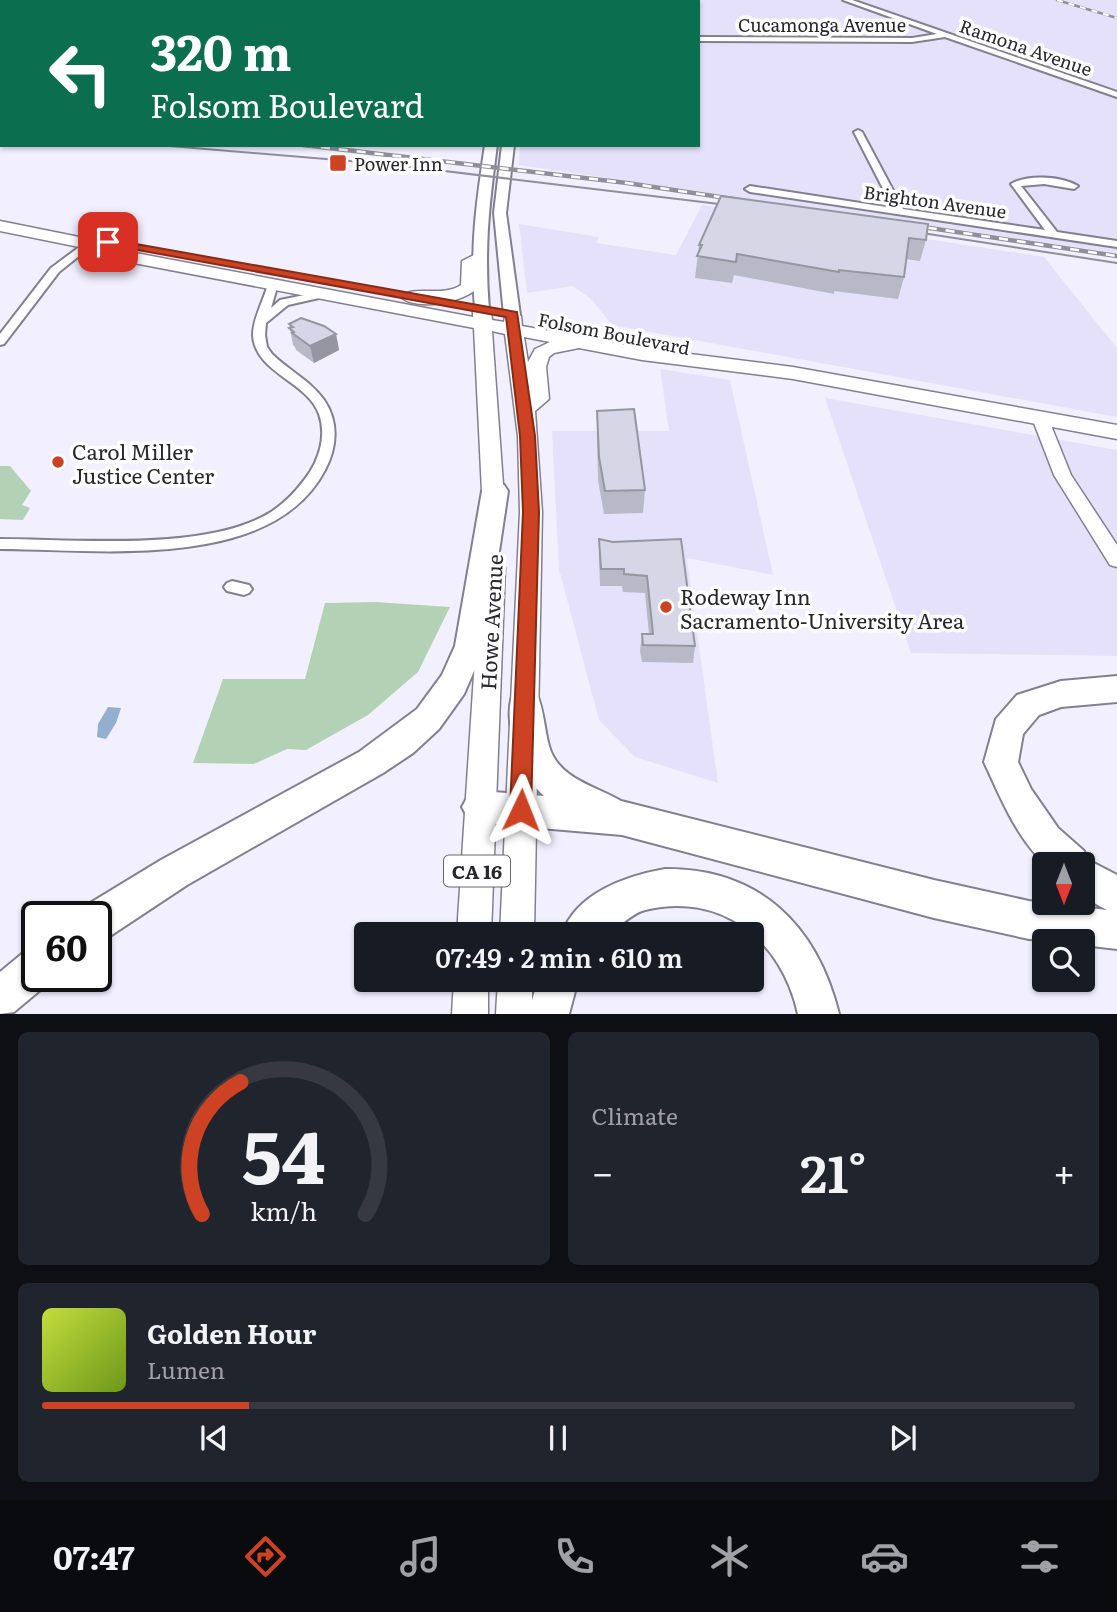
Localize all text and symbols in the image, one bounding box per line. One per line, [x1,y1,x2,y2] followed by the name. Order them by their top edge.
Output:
[738,11,906,38] street label: Cucamonga Avenue
[956,12,1096,82] street label: Ramona Avenue
[150,13,292,86] text: 320 m
[35,28,126,119] icon: left
[150,80,424,128] text: Folsom Boulevard
[354,150,443,177] place label: Power Inn
[328,153,348,173] marker: Power Inn
[862,178,1008,224] street label: Brighton Avenue
[78,212,138,272] pin
[89,223,127,261] icon: arrive
[536,305,692,361] street label: Folsom Boulevard
[72,435,214,490] place label: Carol Miller Justice Center
[50,454,66,470] marker: Carol Miller Justice Center
[471,553,509,691] street label: Howe Avenue
[680,580,965,635] place label: Rodeway Inn Sacramento-University Area
[658,599,674,615] marker: Rodeway Inn Sacramento-University Area
[484,773,558,847] position arrow
[1032,852,1096,915] north arrow
[1032,852,1095,992] map controls
[444,856,510,886] road number: CA 16
[21,901,112,992] speed limit sign: 60
[1032,929,1095,992] button: search
[435,937,683,976] text: 07:49 · 2 min · 610 m
[592,1098,678,1132] text: Climate
[242,1099,326,1207] text: 54
[800,1132,866,1209] text: 21°
[592,1142,614,1199] text: −
[1053,1142,1075,1199] text: +
[250,1192,317,1229] text: km/h
[147,1313,316,1352] text: Golden Hour
[147,1352,225,1386] text: Lumen
[195,1419,233,1457] icon: previous
[539,1419,577,1457] icon: pause
[884,1419,922,1457] icon: next
[53,1532,135,1580] text: 07:47
[241,1532,290,1581] icon: directions
[396,1532,445,1581] icon: music
[550,1532,599,1581] icon: phone
[705,1532,754,1581] icon: climate
[860,1532,909,1581] icon: car
[1015,1532,1064,1581] icon: filters

